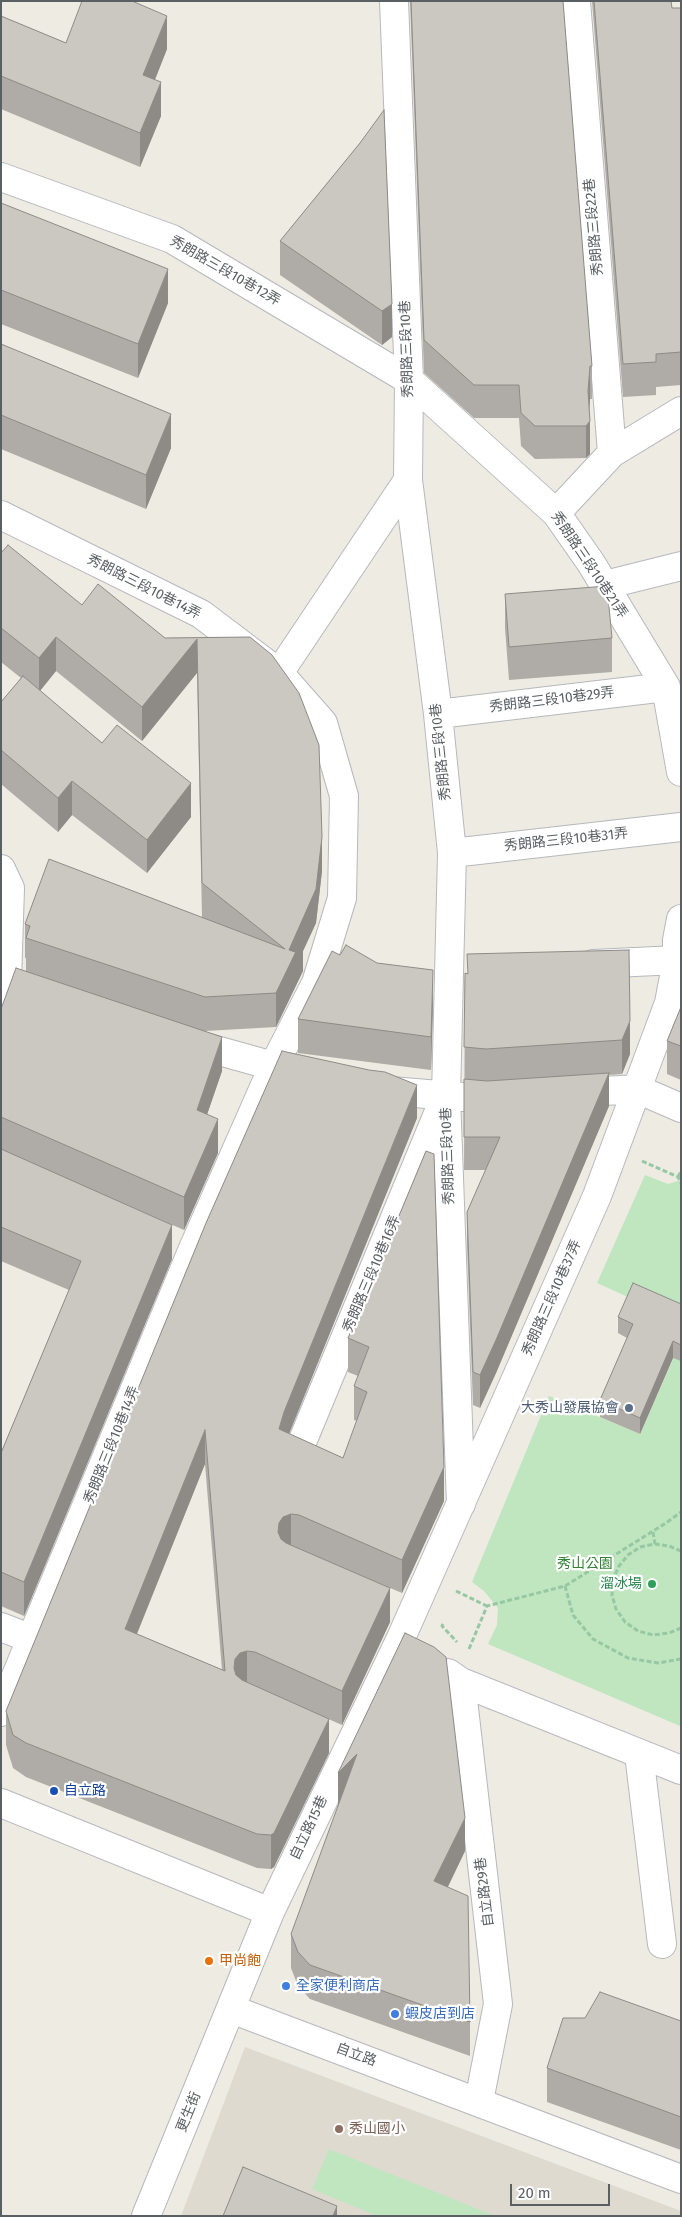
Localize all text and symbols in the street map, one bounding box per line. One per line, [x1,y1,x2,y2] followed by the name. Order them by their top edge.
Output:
[581,178,607,276] street label: 秀朗路三段22巷
[167,233,283,309] street label: 秀朗路三段10巷12弄
[397,300,417,398] street label: 秀朗路三段10巷
[547,509,631,621] street label: 秀朗路三段10巷21弄
[84,551,204,623] street label: 秀朗路三段10巷14弄
[488,684,616,716] street label: 秀朗路三段10巷29弄
[428,702,454,802] street label: 秀朗路三段10巷
[503,825,629,855] street label: 秀朗路三段10巷31弄
[438,1107,458,1205] street label: 秀朗路三段10巷
[340,1213,404,1335] street label: 秀朗路三段10巷16弄
[519,1237,585,1359] street label: 秀朗路三段10巷37弄
[81,1384,143,1506] street label: 秀朗路三段10巷14弄
[521,1400,619,1416] place label: 大秀山發展協會
[623,1402,635,1414] marker: 大秀山發展協會
[557,1556,613,1572] park label: 秀山公園
[600,1576,642,1592] place label: 溜冰場
[646,1578,658,1590] marker: 溜冰場
[64,1783,106,1799] place label: 自立路
[48,1785,60,1797] marker: 自立路
[287,1793,331,1863] street label: 自立路15巷
[472,1856,498,1928] street label: 自立路29巷
[219,1953,261,1969] place label: 甲尚飽
[203,1955,215,1967] marker: 甲尚飽
[296,1978,380,1994] place label: 全家便利商店
[280,1980,292,1992] marker: 全家便利商店
[405,2006,475,2022] place label: 蝦皮店到店
[389,2008,401,2020] marker: 蝦皮店到店
[333,2040,379,2070] street label: 自立路
[173,2089,205,2135] street label: 更生街
[349,2121,405,2137] place label: 秀山國小
[333,2123,345,2135] marker: 秀山國小
[512,2174,612,2206] scale bar
[518,2184,551,2202] text: 20 m

